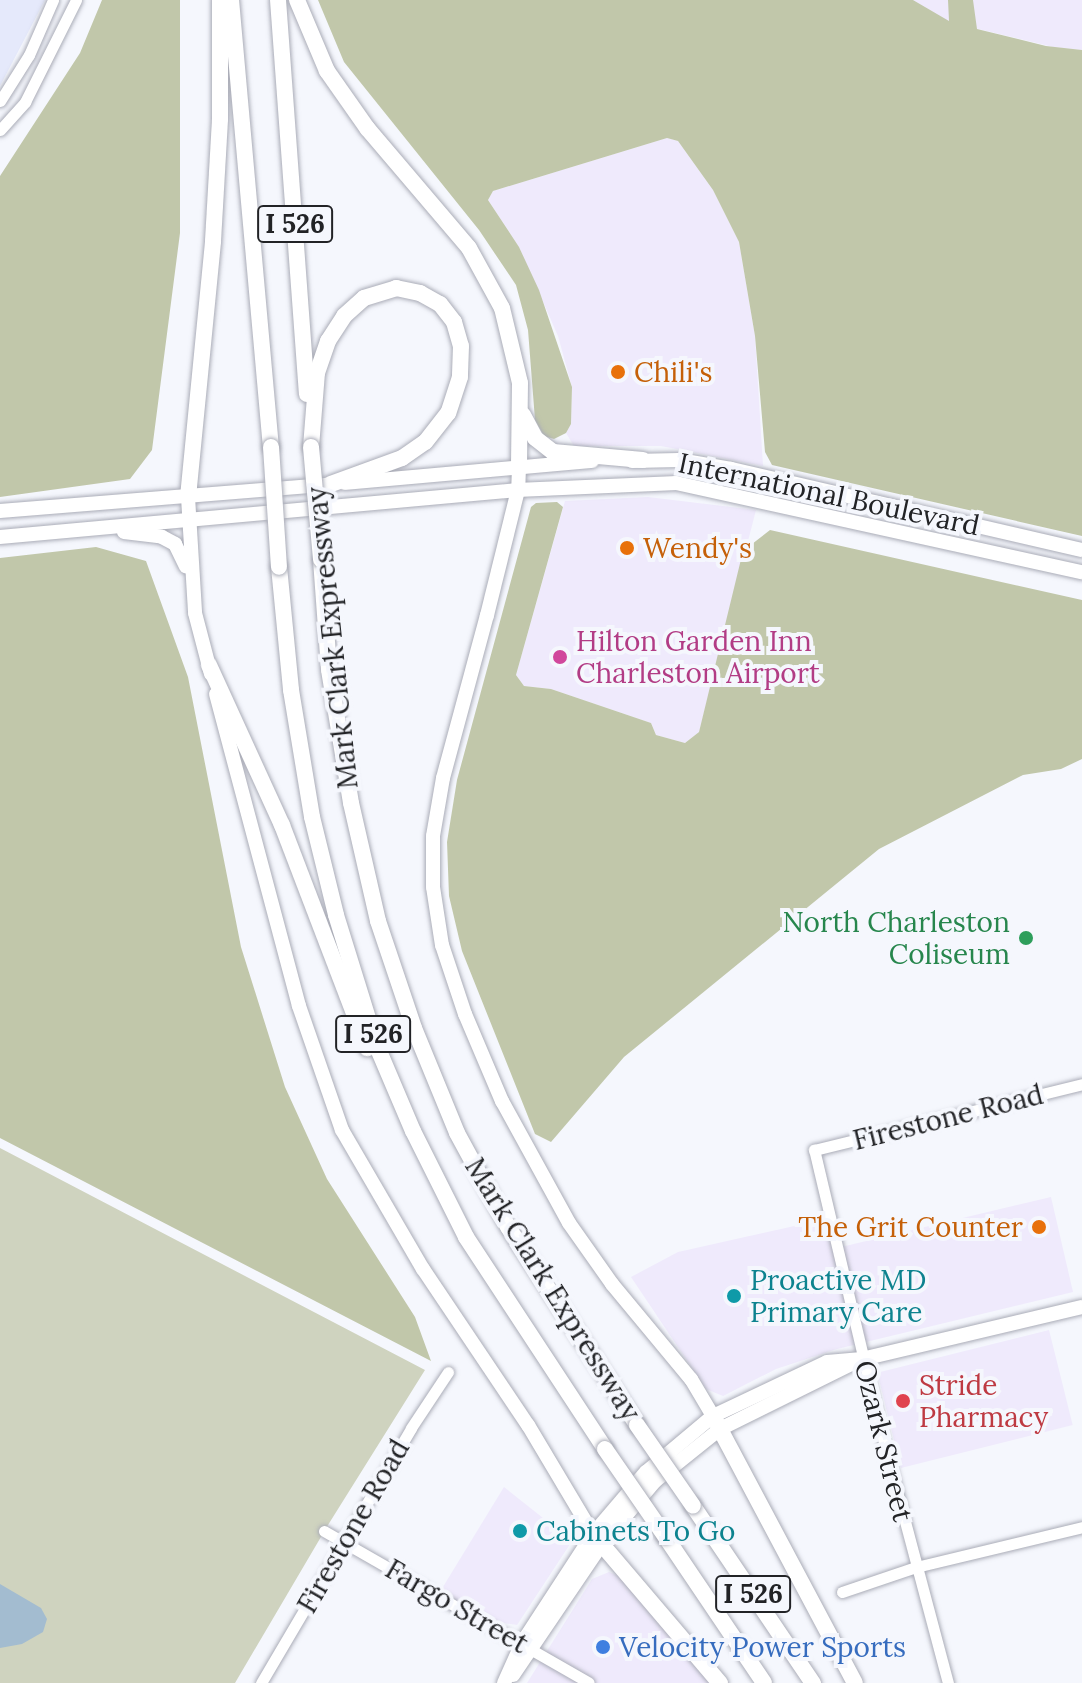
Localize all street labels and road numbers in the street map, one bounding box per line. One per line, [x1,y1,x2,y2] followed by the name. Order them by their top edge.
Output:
[257,202,333,246] road number: I 526
[675,446,983,542] street label: International Boulevard
[299,485,365,791] street label: Mark Clark Expressway
[335,1012,411,1056] road number: I 526
[849,1077,1047,1157] street label: Firestone Road
[458,1151,648,1427] street label: Mark Clark Expressway
[848,1357,920,1525] street label: Ozark Street
[290,1433,416,1619] street label: Firestone Road
[380,1552,534,1660] street label: Fargo Street
[715,1572,791,1616] road number: I 526

